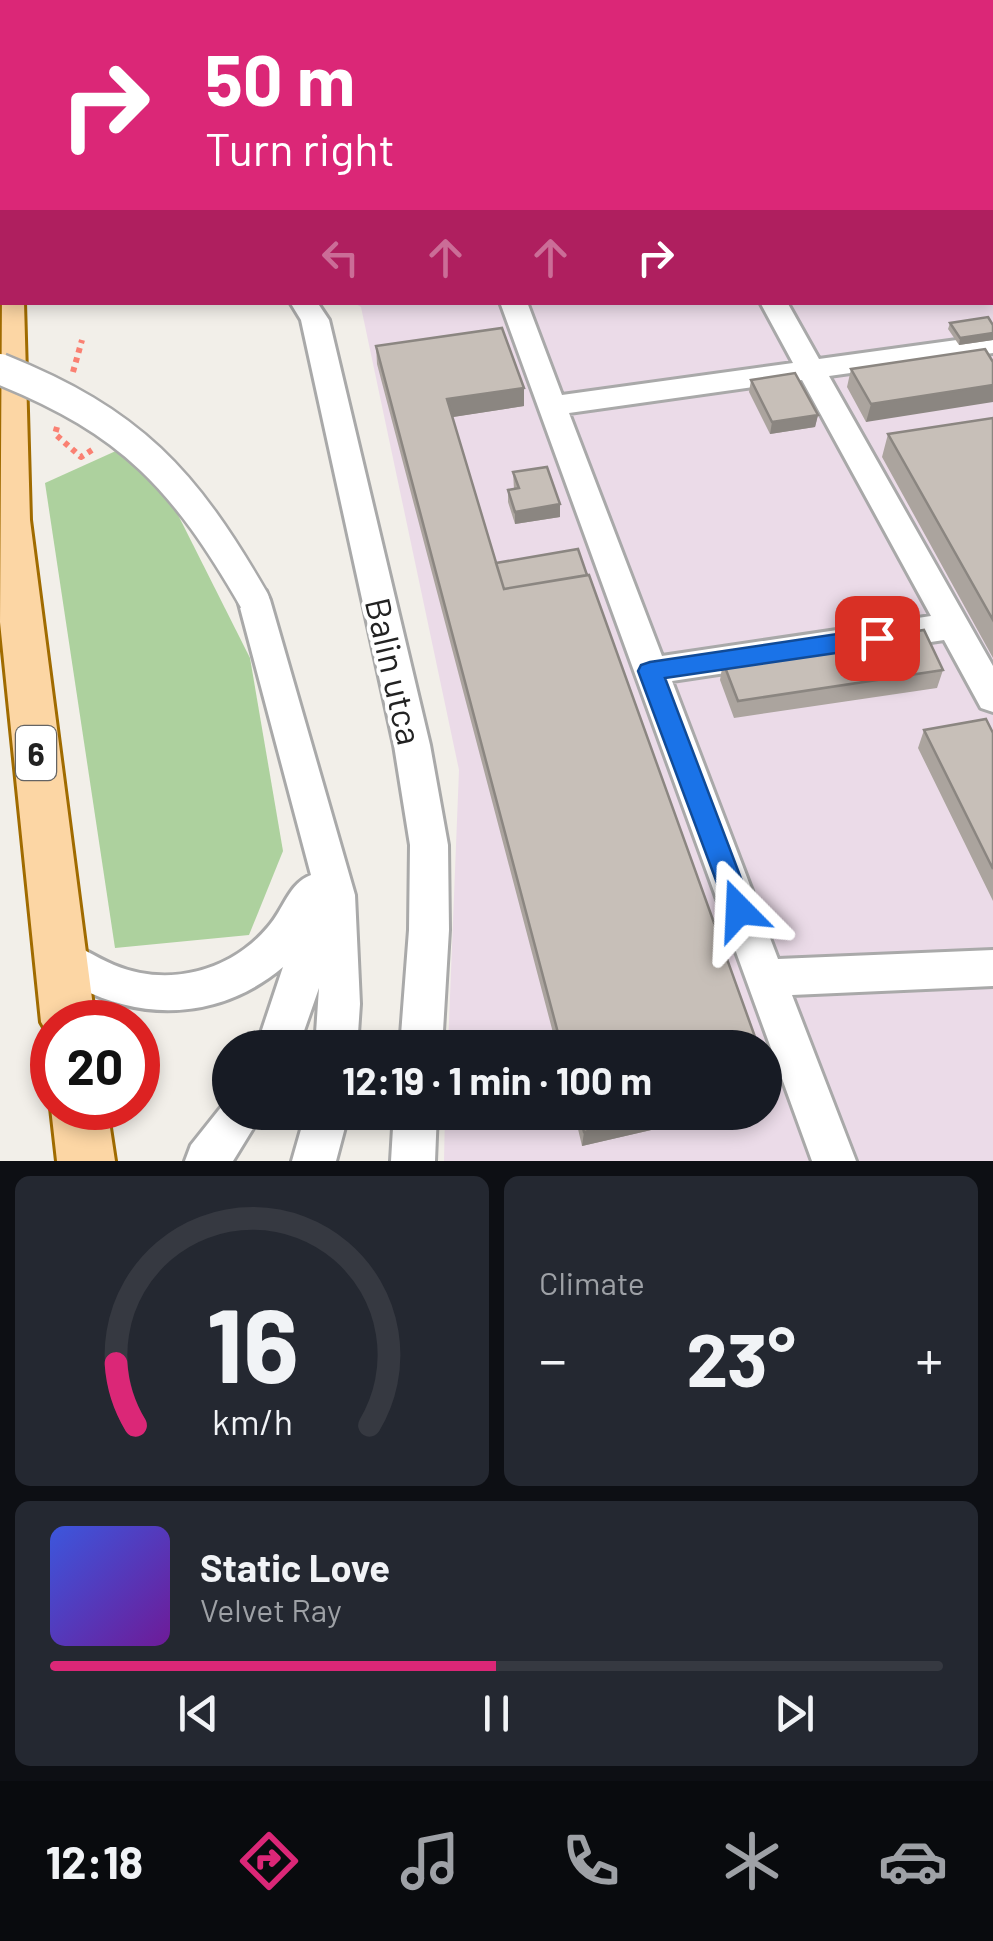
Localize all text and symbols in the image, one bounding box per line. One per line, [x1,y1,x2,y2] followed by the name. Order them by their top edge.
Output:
[205,36,355,120] text: 50 m
[40,40,170,170] icon: right
[205,121,395,175] text: Turn right
[313,230,368,285] icon: left
[418,230,473,285] icon: ahead
[523,230,578,285] icon: ahead
[628,230,683,285] icon: right
[358,593,432,749] street label: Balin utca
[835,596,920,681] pin
[850,611,905,666] icon: arrive
[16,726,56,780] road number: 6
[687,858,791,962] position arrow
[30,1000,160,1130] speed limit sign: 20
[342,1057,652,1103] text: 12:19 · 1 min · 100 m
[539,1263,645,1301] text: Climate
[206,1279,298,1404] text: 16
[686,1312,796,1402] text: 23°
[539,1325,567,1391] text: −
[915,1325,943,1391] text: +
[212,1399,292,1442] text: km/h
[200,1544,390,1590] text: Static Love
[200,1590,342,1628] text: Velvet Ray
[171,1686,226,1741] icon: previous
[469,1686,524,1741] icon: pause
[767,1686,822,1741] icon: next
[234,1826,304,1896] icon: directions
[395,1826,465,1896] icon: music
[556,1826,626,1896] icon: phone
[717,1826,787,1896] icon: climate
[878,1826,948,1896] icon: car
[45,1834,143,1888] text: 12:18

